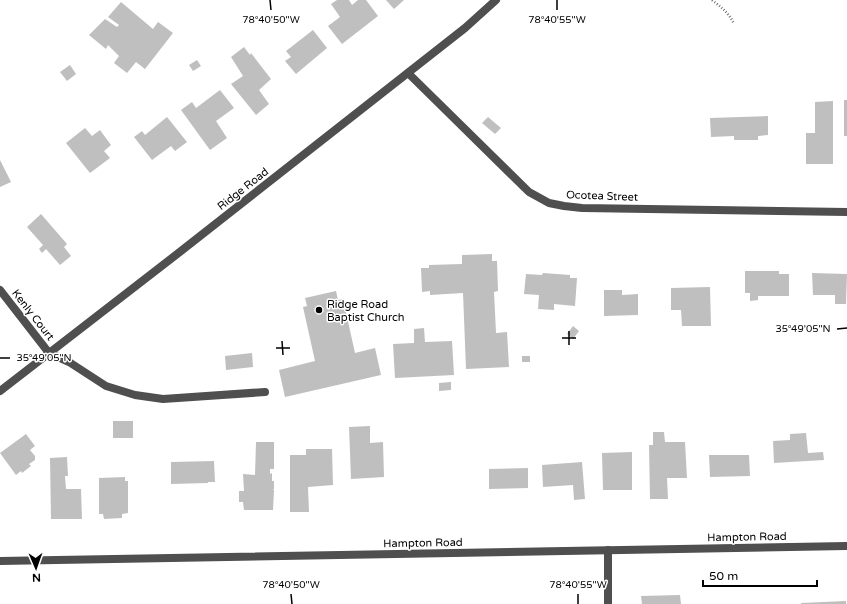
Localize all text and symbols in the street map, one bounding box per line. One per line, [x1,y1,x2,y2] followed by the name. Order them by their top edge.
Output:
[242,14,300,26] text: 78°40'50"W
[528,14,586,26] text: 78°40'55"W
[215,165,271,213] street label: Ridge Road
[566,188,638,204] street label: Ocotea Street
[9,287,57,343] street label: Kenly Court
[327,298,405,324] place label: Ridge Road Baptist Church
[314,305,324,315] marker: Ridge Road Baptist Church
[775,323,831,335] text: 35°49'05"N
[16,352,72,364] text: 35°49'05"N
[707,530,787,544] street label: Hampton Road
[383,536,463,550] street label: Hampton Road
[16,548,56,588] north arrow
[703,562,817,588] scale bar
[709,569,738,583] text: 50 m
[32,571,41,584] text: N
[262,579,320,591] text: 78°40'50"W
[549,579,607,591] text: 78°40'55"W

